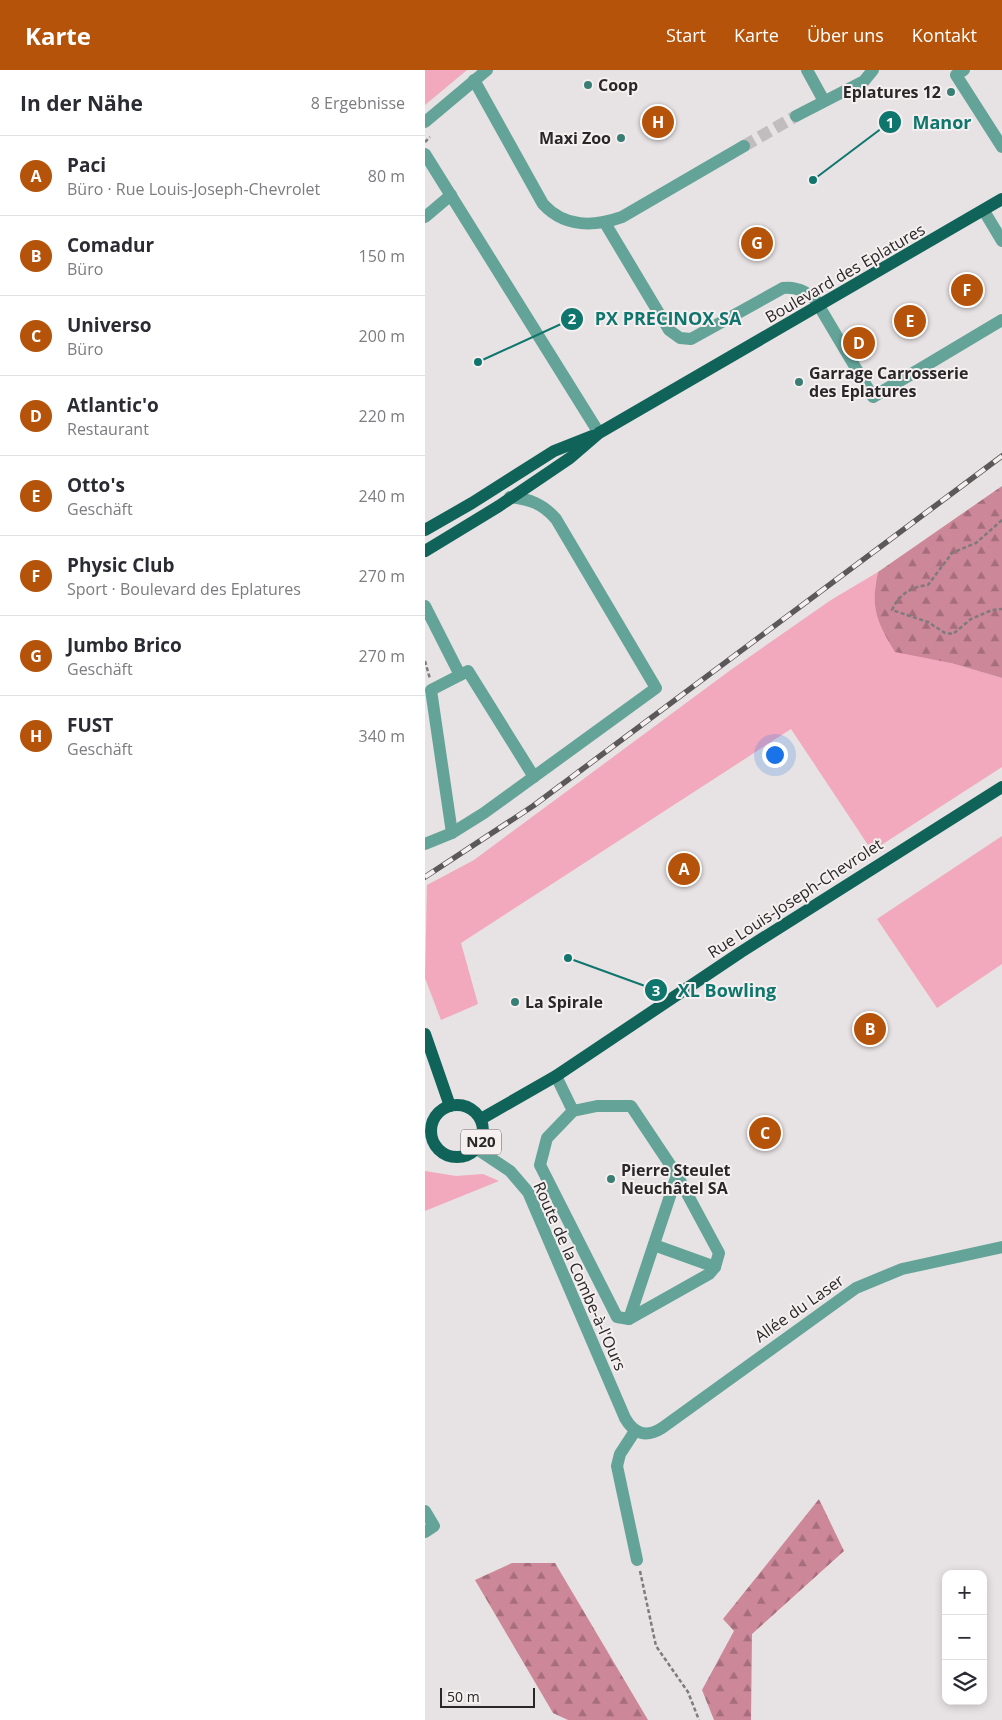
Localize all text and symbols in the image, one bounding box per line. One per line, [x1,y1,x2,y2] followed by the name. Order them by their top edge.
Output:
[25,19,91,52] text: Karte
[666,23,706,47] text: Start
[734,23,779,47] text: Karte
[807,23,884,47] text: Über uns
[912,23,977,47] text: Kontakt
[598,74,638,96] place label: Coop
[582,79,594,91] marker: Coop
[843,81,941,103] place label: Eplatures 12
[945,86,957,98] marker: Eplatures 12
[20,89,143,117] text: In der Nähe
[311,92,405,114] text: 8 Ergebnisse
[642,103,674,141] pin: H
[877,106,981,139] callout: Manor
[913,110,972,134] text: Manor
[886,112,894,132] text: 1
[539,127,611,149] place label: Maxi Zoo
[615,132,627,144] marker: Maxi Zoo
[67,152,106,178] text: Paci
[30,165,42,187] text: A
[368,165,405,187] text: 80 m
[67,178,320,200] text: Büro · Rue Louis-Joseph-Chevrolet
[762,219,928,327] street label: Boulevard des Eplatures
[741,224,773,262] pin: G
[67,232,154,258] text: Comadur
[31,245,41,267] text: B
[359,245,405,267] text: 150 m
[67,258,103,280] text: Büro
[951,271,983,309] pin: F
[560,302,751,335] callout: PX PRECINOX SA
[894,302,926,340] pin: E
[595,306,742,330] text: PX PRECINOX SA
[568,308,577,328] text: 2
[67,312,152,338] text: Universo
[843,324,875,362] pin: D
[31,325,41,347] text: C
[359,325,405,347] text: 200 m
[67,338,103,360] text: Büro
[809,362,968,402] place label: Garrage Carrosserie des Eplatures
[793,376,805,388] marker: Garrage Carrosserie des Eplatures
[67,392,159,418] text: Atlantic'o
[30,405,42,427] text: D
[359,405,405,427] text: 220 m
[67,418,149,440] text: Restaurant
[67,472,125,498] text: Otto's
[32,485,40,507] text: E
[359,485,405,507] text: 240 m
[67,498,133,520] text: Geschäft
[67,552,175,578] text: Physic Club
[32,565,40,587] text: F
[359,565,405,587] text: 270 m
[67,578,301,600] text: Sport · Boulevard des Eplatures
[67,632,182,658] text: Jumbo Brico
[30,645,42,667] text: G
[359,645,405,667] text: 270 m
[67,658,133,680] text: Geschäft
[67,712,113,738] text: FUST
[30,725,42,747] text: H
[359,725,405,747] text: 340 m
[67,738,133,760] text: Geschäft
[762,742,788,768] your location
[703,833,887,963] street label: Rue Louis-Joseph-Chevrolet
[668,850,700,888] pin: A
[643,974,787,1007] callout: XL Bowling
[678,978,776,1002] text: XL Bowling
[652,980,660,1000] text: 3
[525,991,603,1013] place label: La Spirale
[509,996,521,1008] marker: La Spirale
[854,1010,886,1048] pin: B
[749,1114,781,1152] pin: C
[461,1130,501,1154] road number: N20
[621,1159,731,1199] place label: Pierre Steulet Neuchâtel SA
[605,1173,617,1185] marker: Pierre Steulet Neuchâtel SA
[528,1178,632,1374] street label: Route de la Combe-à-l'Ours
[750,1269,848,1347] street label: Allée du Laser
[942,1570,987,1705] map controls
[942,1570,987,1615] button: +
[942,1615,987,1660] button: −
[942,1660,987,1705] button: layers
[440,1685,535,1708] scale bar
[447,1687,480,1706] text: 50 m

